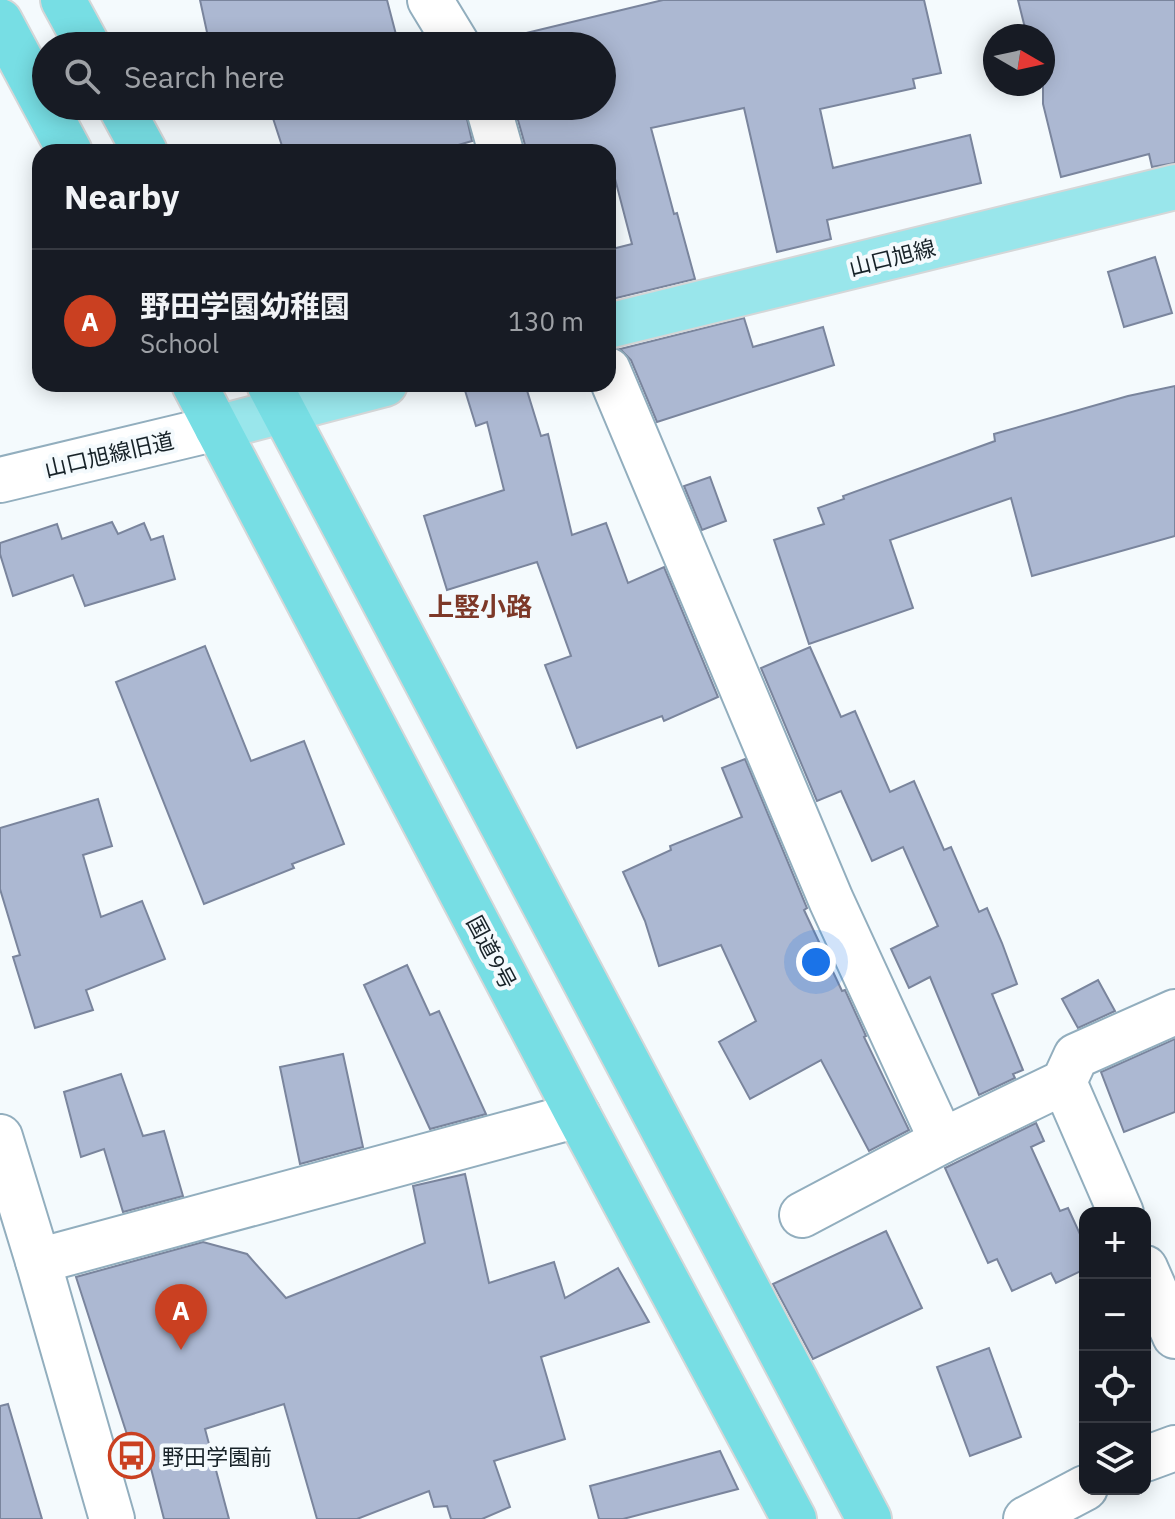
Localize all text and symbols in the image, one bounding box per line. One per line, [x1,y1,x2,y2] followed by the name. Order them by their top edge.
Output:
[983,24,1055,96] north arrow
[32,32,616,120] search box
[60,54,104,98] icon: search
[124,57,285,96] text: Search here
[64,174,179,218] text: Nearby
[846,232,938,282] street label: 山口旭線
[140,286,350,325] text: 野田学園幼稚園
[81,304,99,338] text: A
[508,304,584,338] text: 130 m
[140,326,219,360] text: School
[41,425,177,483] street label: 山口旭線旧道
[428,589,532,623] district label: 上竪小路
[461,910,523,994] street label: 国道9号
[796,942,836,982] your location
[1079,1207,1151,1495] map controls
[1079,1207,1151,1279] button: +
[1079,1279,1151,1351] button: −
[155,1284,207,1350] pin: A
[1079,1351,1151,1423] button: locate
[1079,1423,1151,1495] button: layers
[107,1432,155,1480] bus stop icon: 野田学園前
[162,1442,272,1471] place label: 野田学園前

